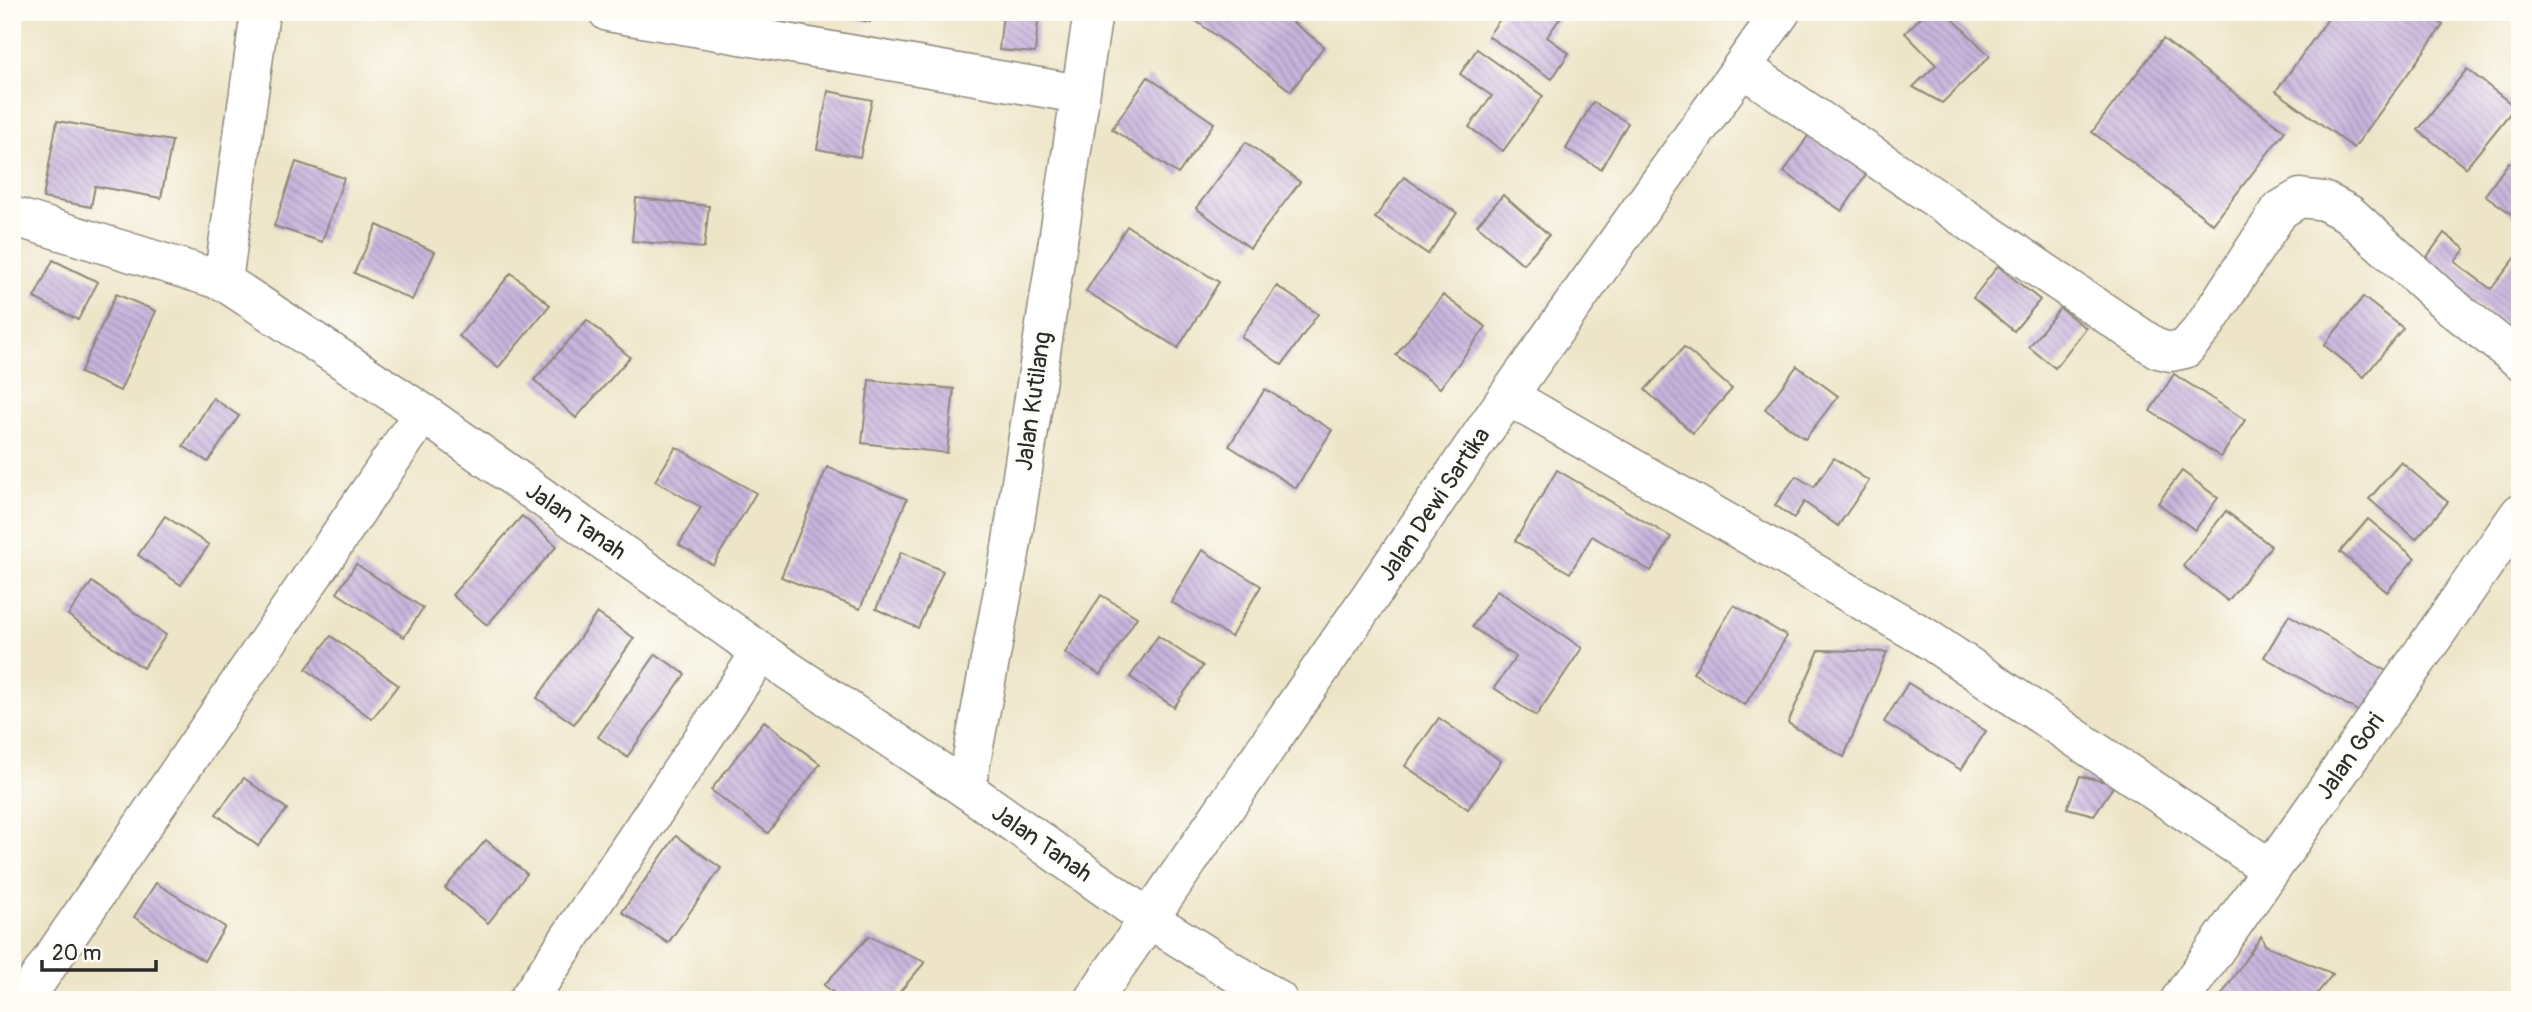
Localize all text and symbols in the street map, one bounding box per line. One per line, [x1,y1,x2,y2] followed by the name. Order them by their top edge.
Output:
[1009,330,1058,472] street label: Jalan Kutilang
[1372,422,1496,587] street label: Jalan Dewi Sartika
[520,476,632,567] street label: Jalan Tanah
[2310,707,2391,805] street label: Jalan Gori
[986,798,1098,889] street label: Jalan Tanah
[42,928,156,972] scale bar
[52,940,101,967] text: 20 m

